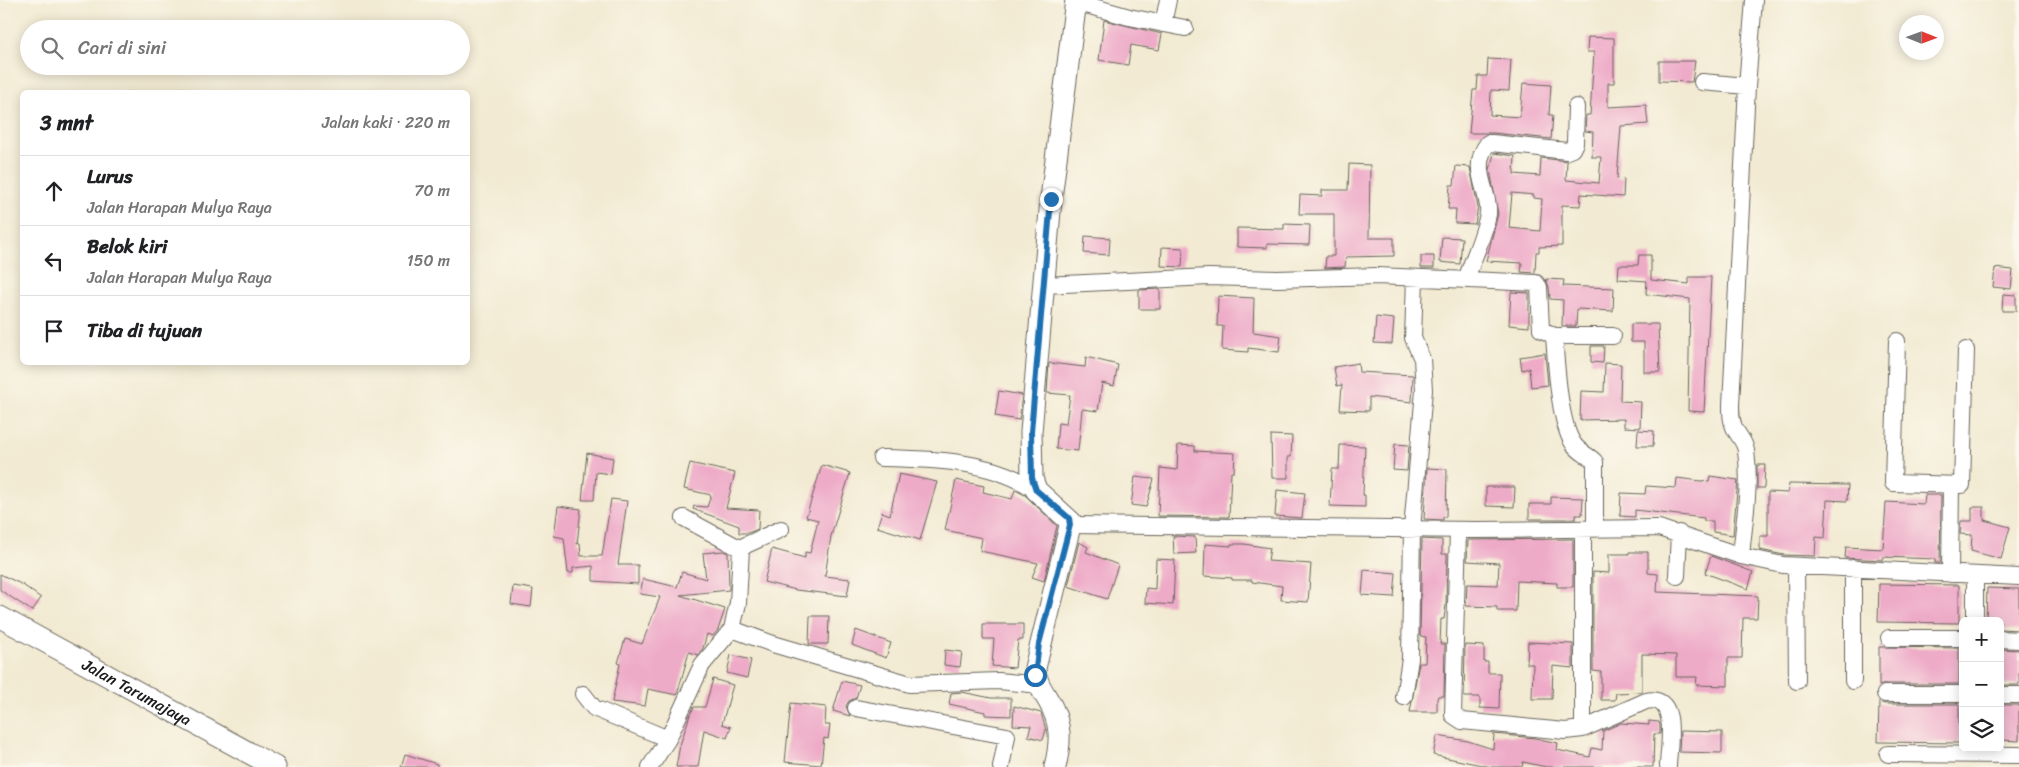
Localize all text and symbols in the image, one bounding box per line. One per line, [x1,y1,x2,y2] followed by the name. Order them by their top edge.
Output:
[1899,15,1944,60] north arrow
[20,20,470,75] search box
[78,31,166,64] text: Cari di sini
[38,34,66,62] icon: search
[40,104,93,142] text: 3 mnt
[322,108,450,137] text: Jalan kaki · 220 m
[87,160,133,193] text: Lurus
[414,176,450,205] text: 70 m
[40,177,68,205] icon: ahead
[1040,188,1063,211] route end
[87,193,272,222] text: Jalan Harapan Mulya Raya
[87,230,167,263] text: Belok kiri
[407,246,450,275] text: 150 m
[40,247,68,275] icon: left
[87,263,272,292] text: Jalan Harapan Mulya Raya
[87,314,202,347] text: Tiba di tujuan
[40,317,68,345] icon: arrive
[1959,617,2004,752] map controls
[1959,617,2004,662] button: +
[76,650,197,734] street label: Jalan Tarumajaya
[1959,662,2004,707] button: −
[1024,664,1047,687] route start
[1959,707,2004,752] button: layers

